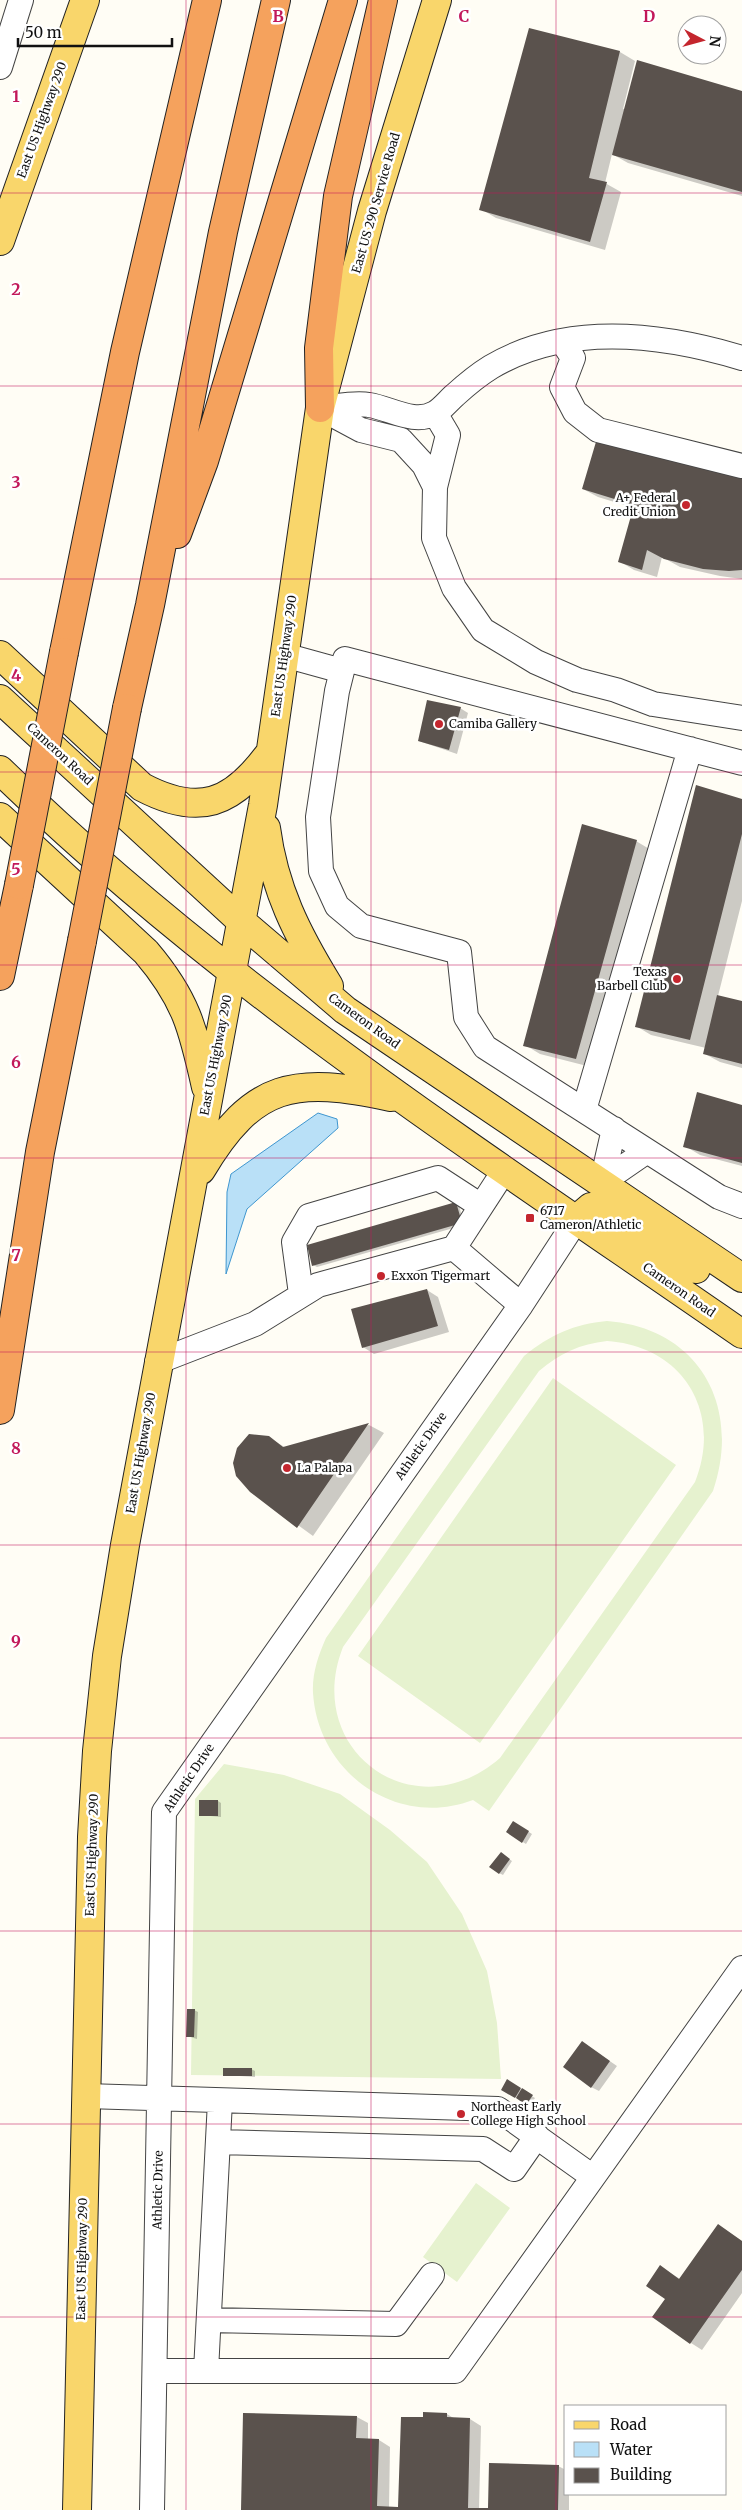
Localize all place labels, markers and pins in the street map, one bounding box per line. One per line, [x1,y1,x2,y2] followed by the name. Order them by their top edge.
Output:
[603,490,676,519] place label: A+ Federal Credit Union
[680,499,692,511] marker: A+ Federal Credit Union
[449,716,537,731] place label: Camiba Gallery
[433,718,445,730] marker: Camiba Gallery
[597,964,667,993] place label: Texas Barbell Club
[671,973,683,985] marker: Texas Barbell Club
[540,1203,641,1232] place label: 6717 Cameron/Athletic
[524,1212,536,1224] marker: 6717 Cameron/Athletic
[391,1268,491,1283] place label: Exxon Tigermart
[375,1270,387,1282] marker: Exxon Tigermart
[297,1460,353,1475] place label: La Palapa
[281,1462,293,1474] marker: La Palapa
[471,2099,586,2128] place label: Northeast Early College High School
[455,2108,467,2120] marker: Northeast Early College High School

